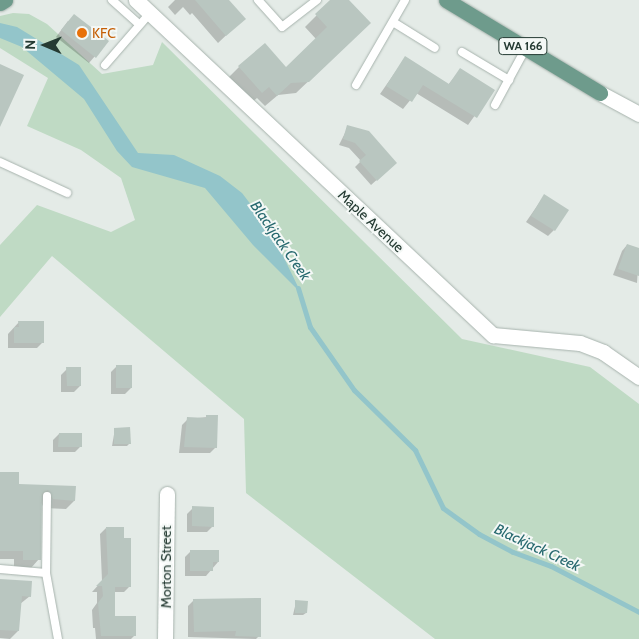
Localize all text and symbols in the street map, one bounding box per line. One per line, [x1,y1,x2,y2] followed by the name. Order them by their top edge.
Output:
[20,20,70,70] north arrow
[92,25,116,41] place label: KFC
[76,27,88,39] marker: KFC
[498,36,548,56] road number: WA 166
[21,40,39,50] text: N
[335,186,407,256] street label: Maple Avenue
[246,198,314,284] water label: Blackjack Creek
[491,520,583,576] water label: Blackjack Creek
[158,526,174,608] street label: Morton Street

